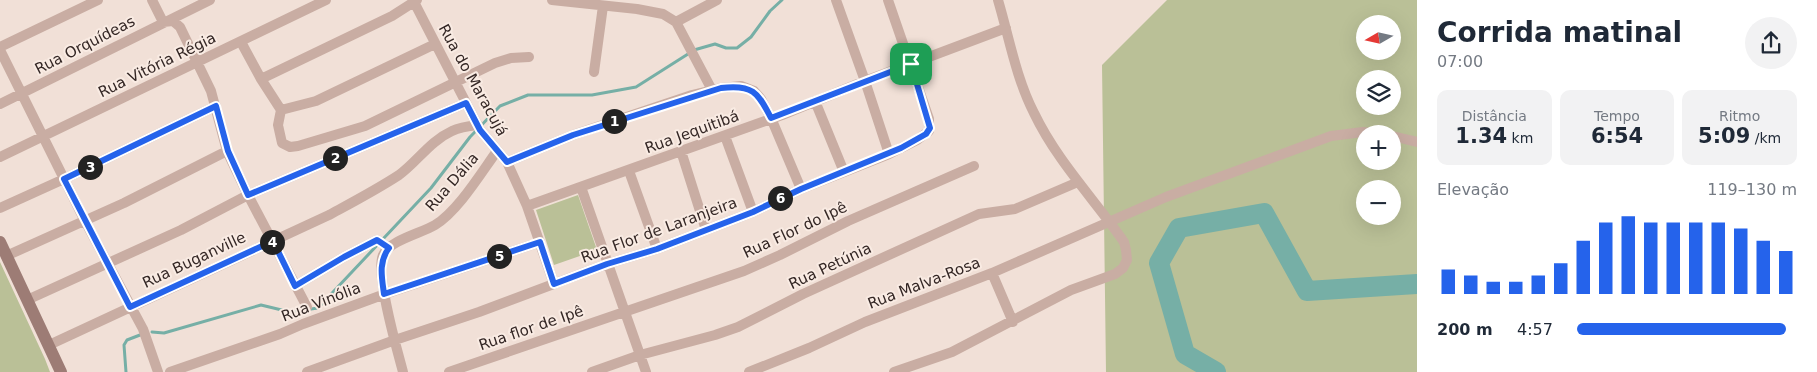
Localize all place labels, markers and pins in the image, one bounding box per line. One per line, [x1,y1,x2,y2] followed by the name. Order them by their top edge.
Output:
[890,43,932,85] pin
[602,108,626,134] pin: 1
[322,146,348,170] pin: 2
[78,154,102,180] pin: 3
[768,186,792,210] pin: 6
[260,230,284,254] pin: 4
[486,244,512,268] pin: 5

